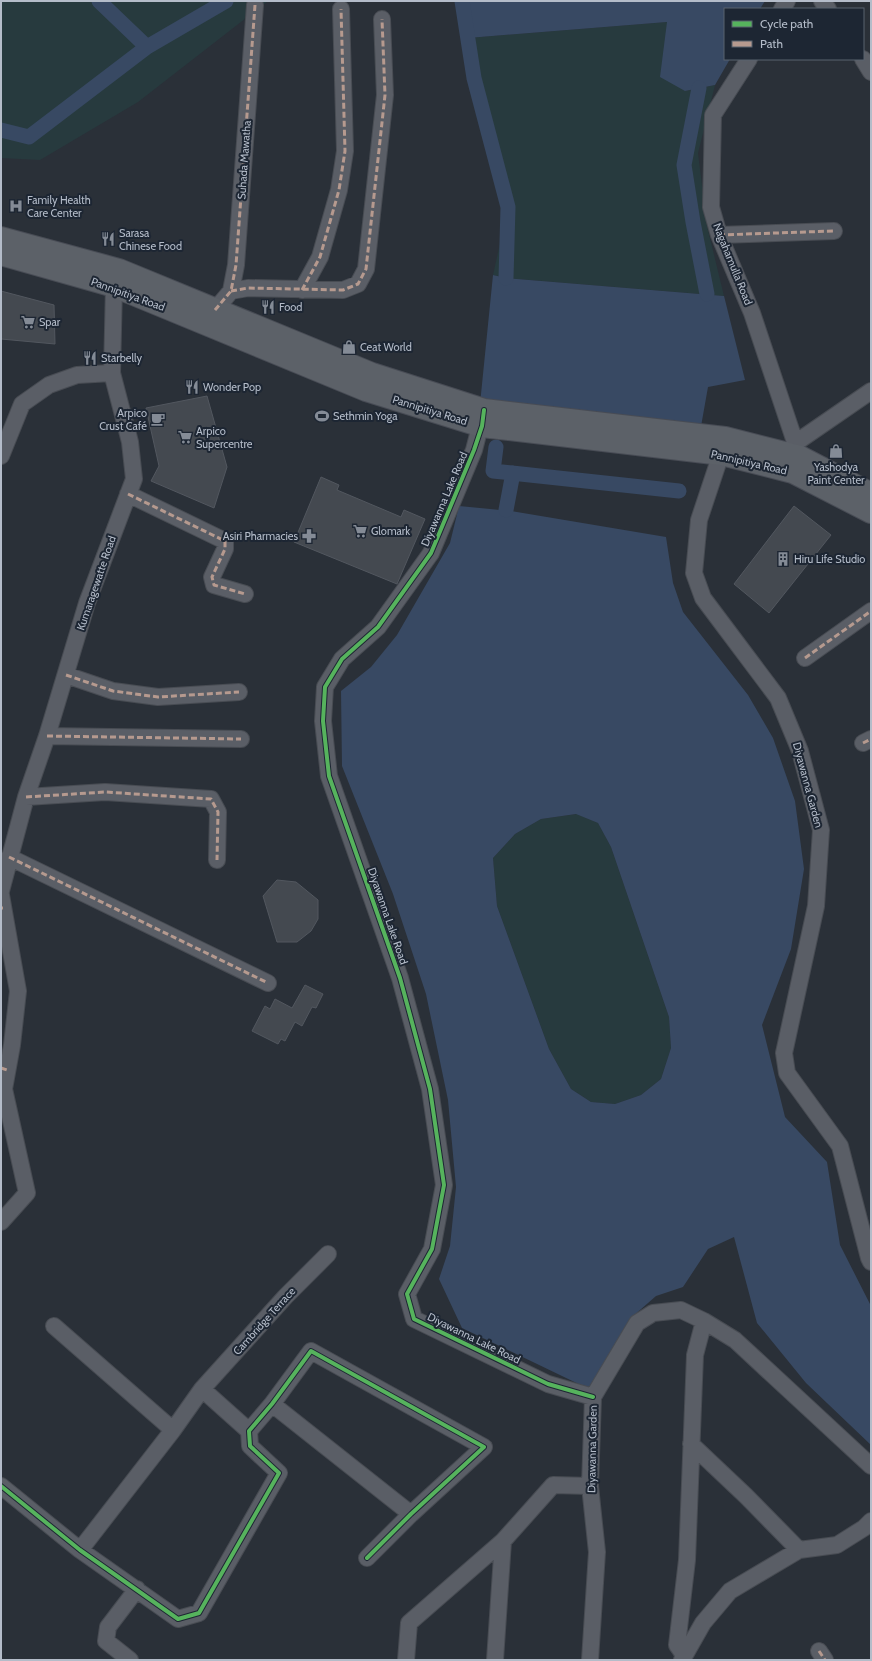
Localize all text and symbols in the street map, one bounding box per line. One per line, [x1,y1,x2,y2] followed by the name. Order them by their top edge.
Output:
[724,8,864,60] legend
[760,16,813,31] text: Cycle path
[760,36,783,51] text: Path
[234,119,254,200] street label: Suhada Mawatha
[27,193,91,220] place label: Family Health Care Center
[8,198,24,214] hospital icon: Family Health Care Center
[710,221,756,307] street label: Nagahamulla Road
[119,226,182,253] place label: Sarasa Chinese Food
[100,231,116,247] restaurant icon: Sarasa Chinese Food
[89,274,167,314] street label: Pannipitiya Road
[260,299,276,315] restaurant icon: Food
[279,300,302,314] place label: Food
[20,314,36,330] supermarket icon: Spar
[39,315,61,329] place label: Spar
[341,339,357,355] shop icon: Ceat World
[360,340,412,354] place label: Ceat World
[82,350,98,366] restaurant icon: Starbelly
[101,351,143,365] place label: Starbelly
[184,379,200,395] restaurant icon: Wonder Pop
[203,380,261,394] place label: Wonder Pop
[391,392,469,428] street label: Pannipitiya Road
[99,406,147,433] place label: Arpico Crust Café
[314,408,330,424] sports icon: Sethmin Yoga
[333,409,398,423] place label: Sethmin Yoga
[150,411,166,427] cafe icon: Arpico Crust Café
[196,424,253,451] place label: Arpico Supercentre
[177,429,193,445] supermarket icon: Arpico Supercentre
[828,443,844,459] shop icon: Yashodya Paint Center
[710,446,788,478] street label: Pannipitiya Road
[418,450,470,548] street label: Diyawanna Lake Road
[807,460,865,487] place label: Yashodya Paint Center
[352,523,368,539] supermarket icon: Glomark
[371,524,410,538] place label: Glomark
[301,528,317,544] pharmacy icon: Asiri Pharmacies
[223,529,298,543] place label: Asiri Pharmacies
[73,534,119,632] street label: Kumaragewatte Road
[775,551,791,567] building icon: Hiru Life Studio
[794,552,865,566] place label: Hiru Life Studio
[790,741,826,829] street label: Diyawanna Garden
[365,866,411,966] street label: Diyawanna Lake Road
[230,1284,298,1358] street label: Cambridge Terrace
[425,1309,523,1367] street label: Diyawanna Lake Road
[584,1405,600,1493] street label: Diyawanna Garden

